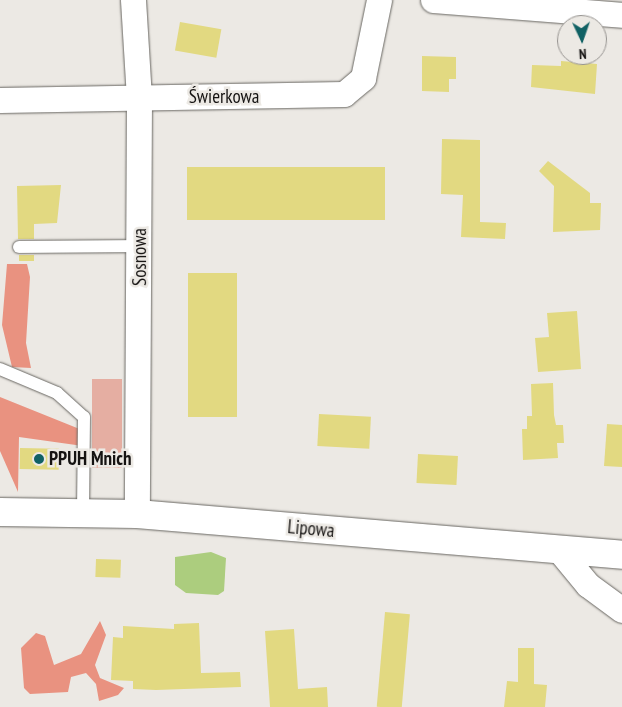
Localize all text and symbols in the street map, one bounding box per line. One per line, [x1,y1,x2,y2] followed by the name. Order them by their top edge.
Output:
[557,15,607,65] north arrow
[578,45,587,63] text: N
[189,86,259,108] street label: Świerkowa
[129,228,151,286] street label: Sosnowa
[49,448,132,470] place label: PPUH Mnich
[33,453,45,465] marker: PPUH Mnich
[287,516,335,542] street label: Lipowa

